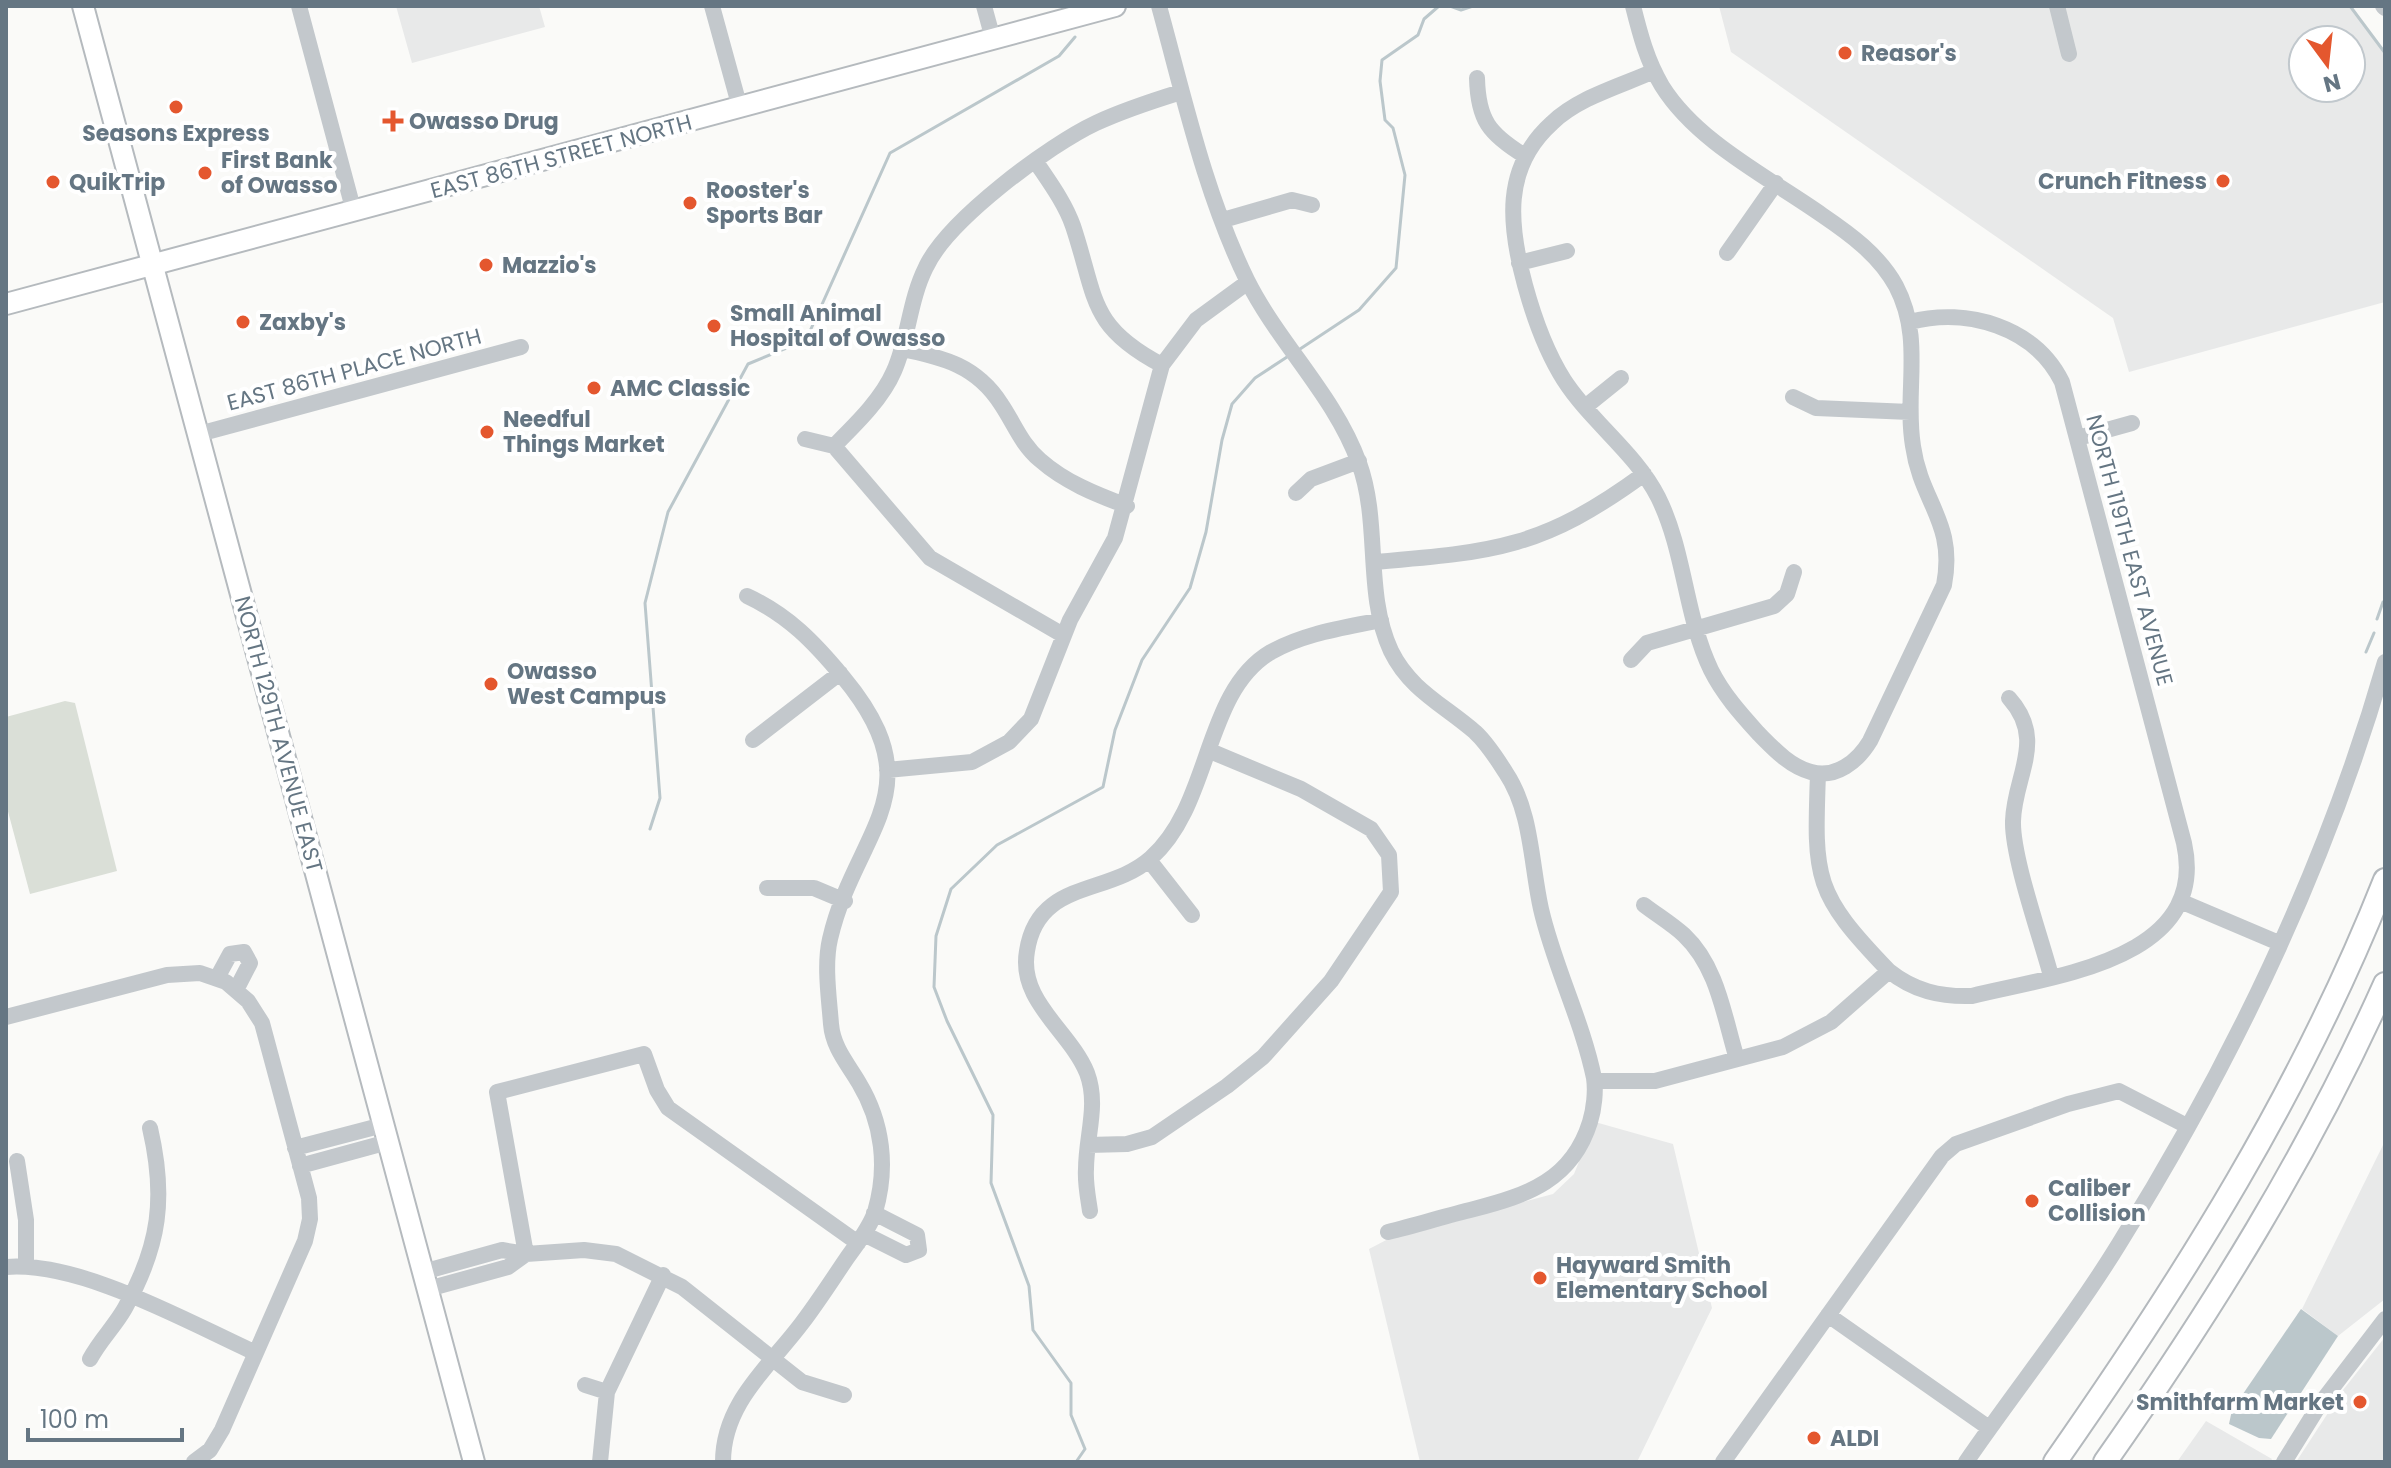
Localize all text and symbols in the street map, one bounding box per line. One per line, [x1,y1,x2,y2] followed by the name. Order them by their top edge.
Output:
[2287,24,2367,104] north arrow
[1861,38,1957,69] place label: Reasor's
[1836,44,1854,62] marker: Reasor's
[2320,66,2344,100] text: N
[167,98,185,116] marker: Seasons Express
[409,106,559,137] place label: Owasso Drug
[427,107,695,206] street label: EAST 86TH STREET NORTH
[384,112,402,130] marker: Owasso Drug
[82,118,270,149] place label: Seasons Express
[221,145,337,201] place label: First Bank of Owasso
[196,164,214,182] marker: First Bank of Owasso
[2038,166,2207,197] place label: Crunch Fitness
[69,167,165,198] place label: QuikTrip
[2214,172,2232,190] marker: Crunch Fitness
[44,173,62,191] marker: QuikTrip
[706,175,823,231] place label: Rooster's Sports Bar
[681,194,699,212] marker: Rooster's Sports Bar
[502,250,597,281] place label: Mazzio's
[477,256,495,274] marker: Mazzio's
[730,298,945,354] place label: Small Animal Hospital of Owasso
[259,307,346,338] place label: Zaxby's
[234,313,252,331] marker: Zaxby's
[705,317,723,335] marker: Small Animal Hospital of Owasso
[224,321,485,418] street label: EAST 86TH PLACE NORTH
[610,373,750,404] place label: AMC Classic
[585,379,603,397] marker: AMC Classic
[503,404,665,460] place label: Needful Things Market
[2078,411,2181,689] street label: NORTH 119TH EAST AVENUE
[478,423,496,441] marker: Needful Things Market
[227,592,330,876] street label: NORTH 129TH AVENUE EAST
[507,656,667,712] place label: Owasso West Campus
[482,675,500,693] marker: Owasso West Campus
[2048,1173,2146,1229] place label: Caliber Collision
[2023,1192,2041,1210] marker: Caliber Collision
[1556,1250,1768,1306] place label: Hayward Smith Elementary School
[1531,1269,1549,1287] marker: Hayward Smith Elementary School
[2136,1387,2344,1418] place label: Smithfarm Market
[28,1392,182,1442] scale bar
[2351,1393,2369,1411] marker: Smithfarm Market
[40,1403,109,1436] text: 100 m
[1830,1423,1879,1454] place label: ALDI
[1805,1429,1823,1447] marker: ALDI

